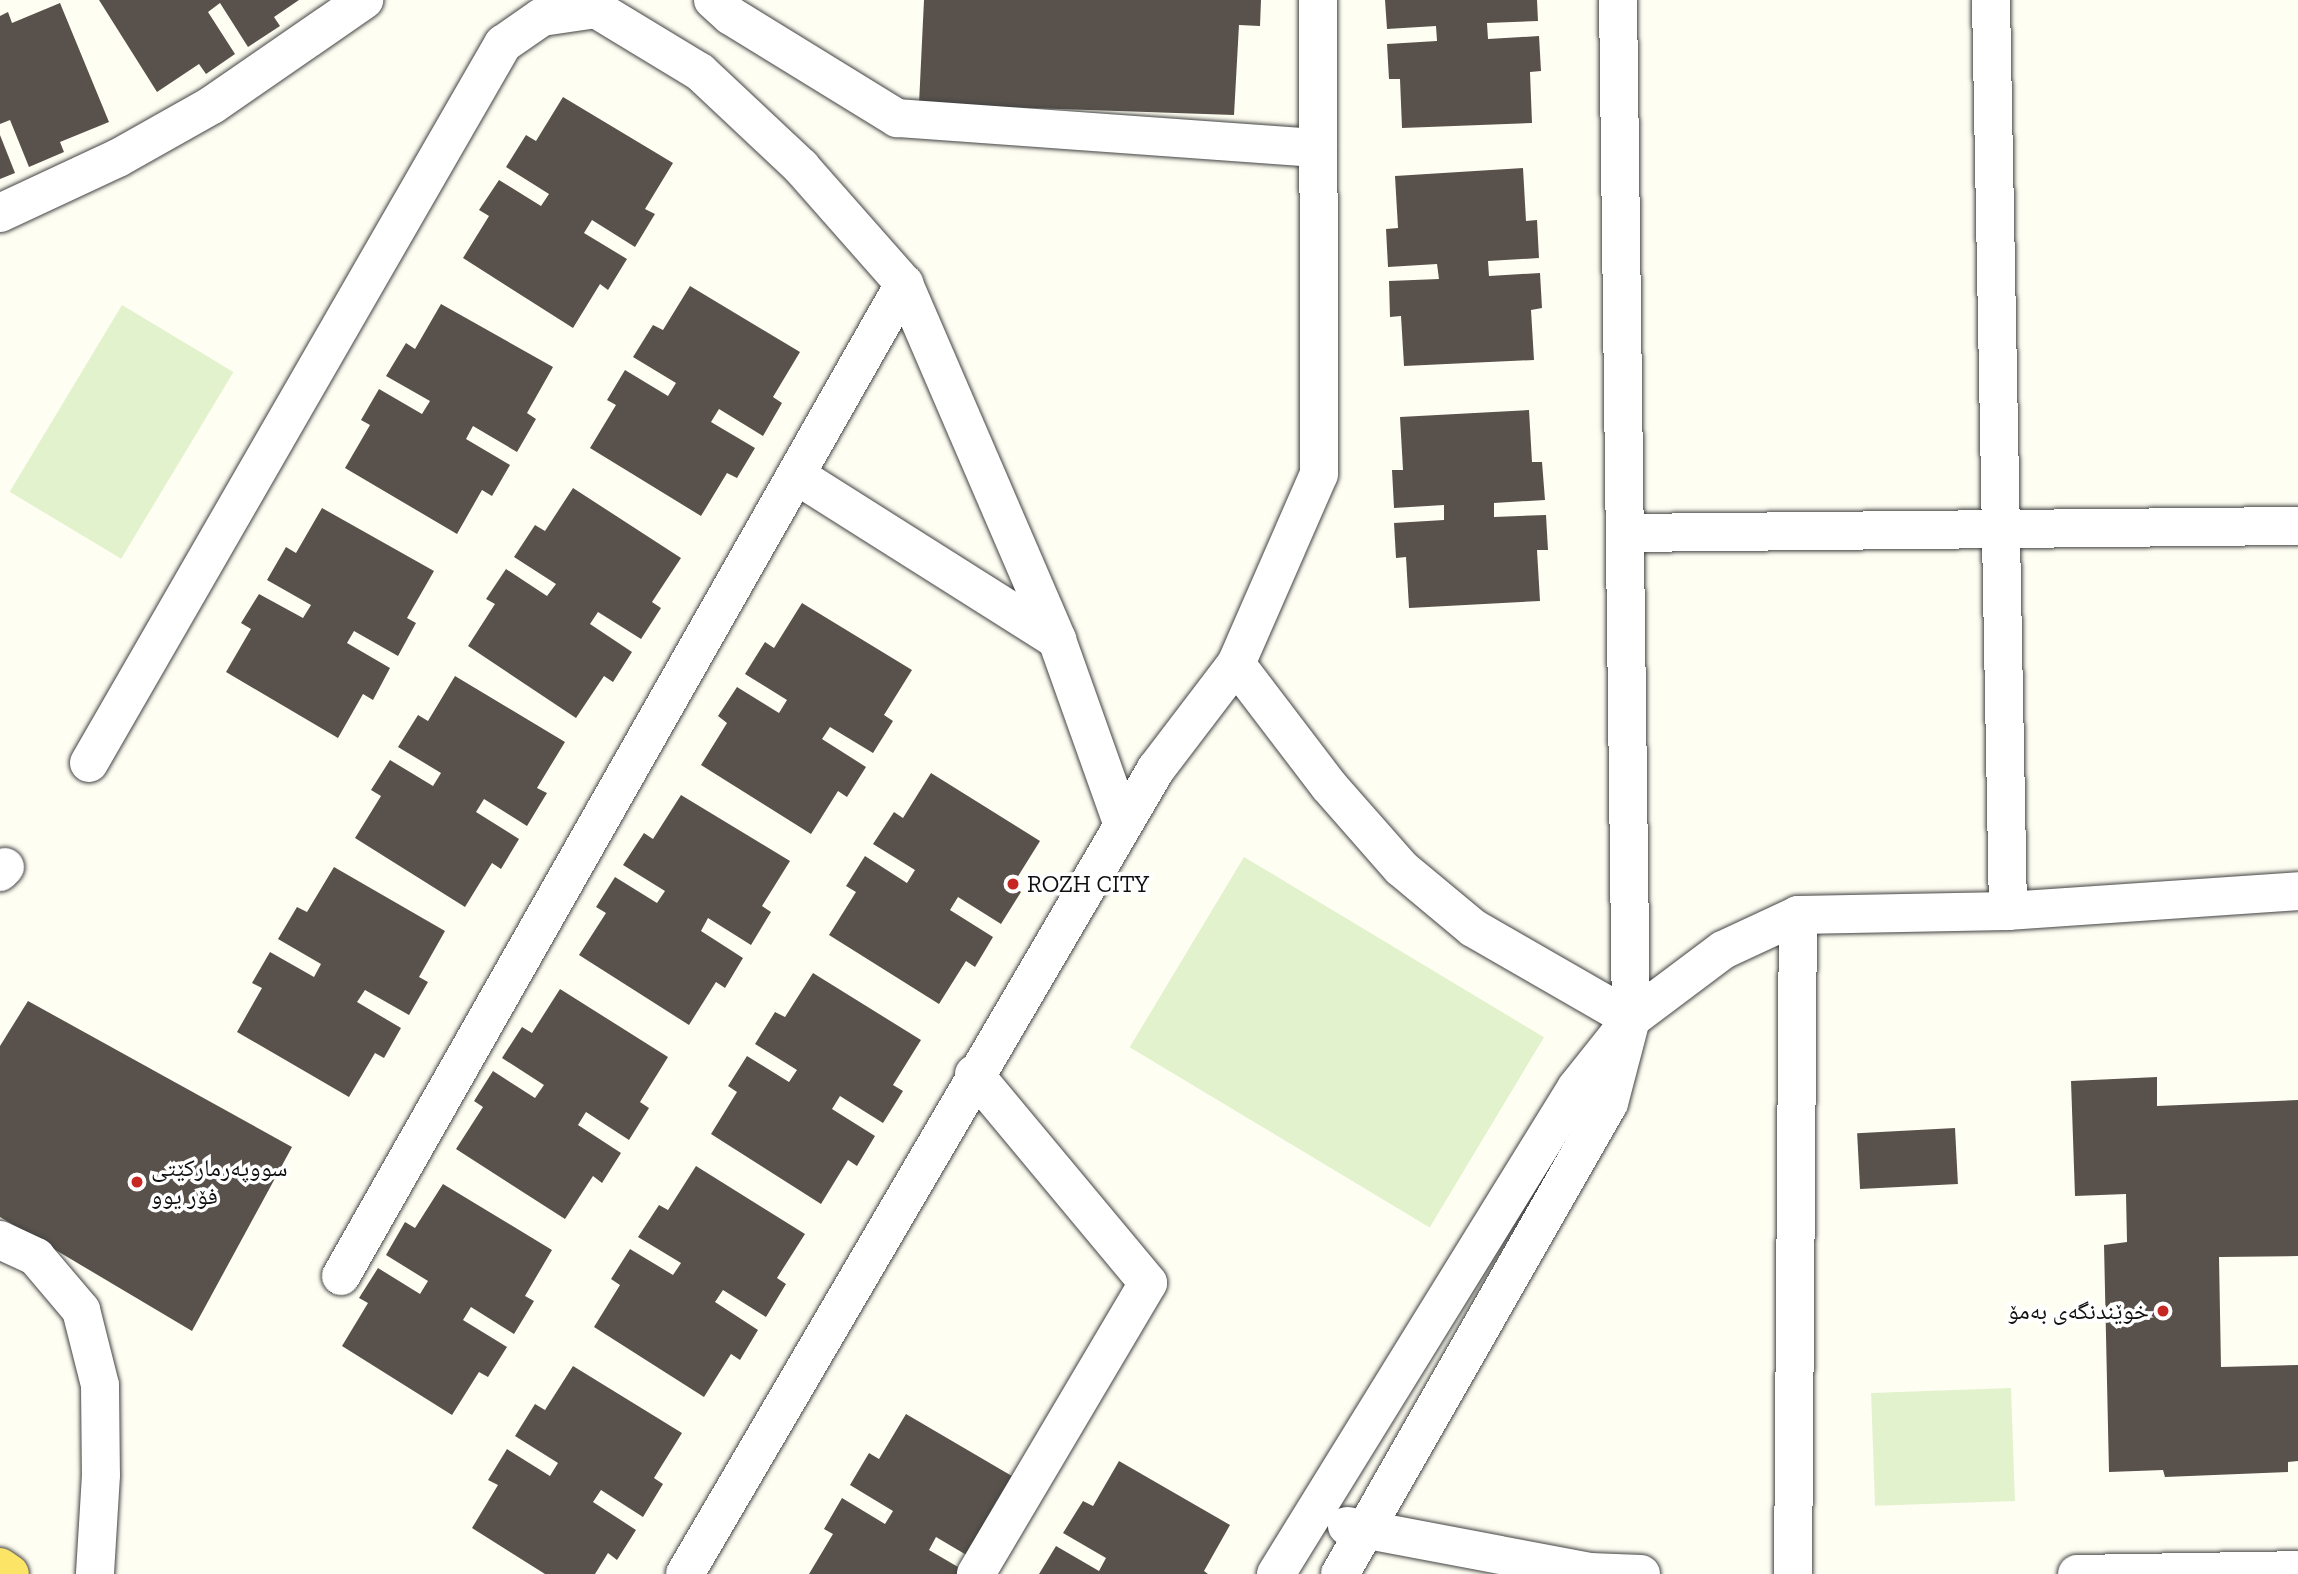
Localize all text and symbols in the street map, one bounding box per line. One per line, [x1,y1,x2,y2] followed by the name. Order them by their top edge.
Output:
[1027,870,1149,898] place label: ROZH CITY
[1005,876,1021,892] marker: ROZH CITY
[151,1154,288,1210] place label: سووپەرمارکێتی فۆر یوو
[129,1174,145,1190] marker: سووپەرمارکێتی فۆر یوو
[2008,1297,2149,1325] place label: خوێندنگەی بەمۆ
[2155,1303,2171,1319] marker: خوێندنگەی بەمۆ

